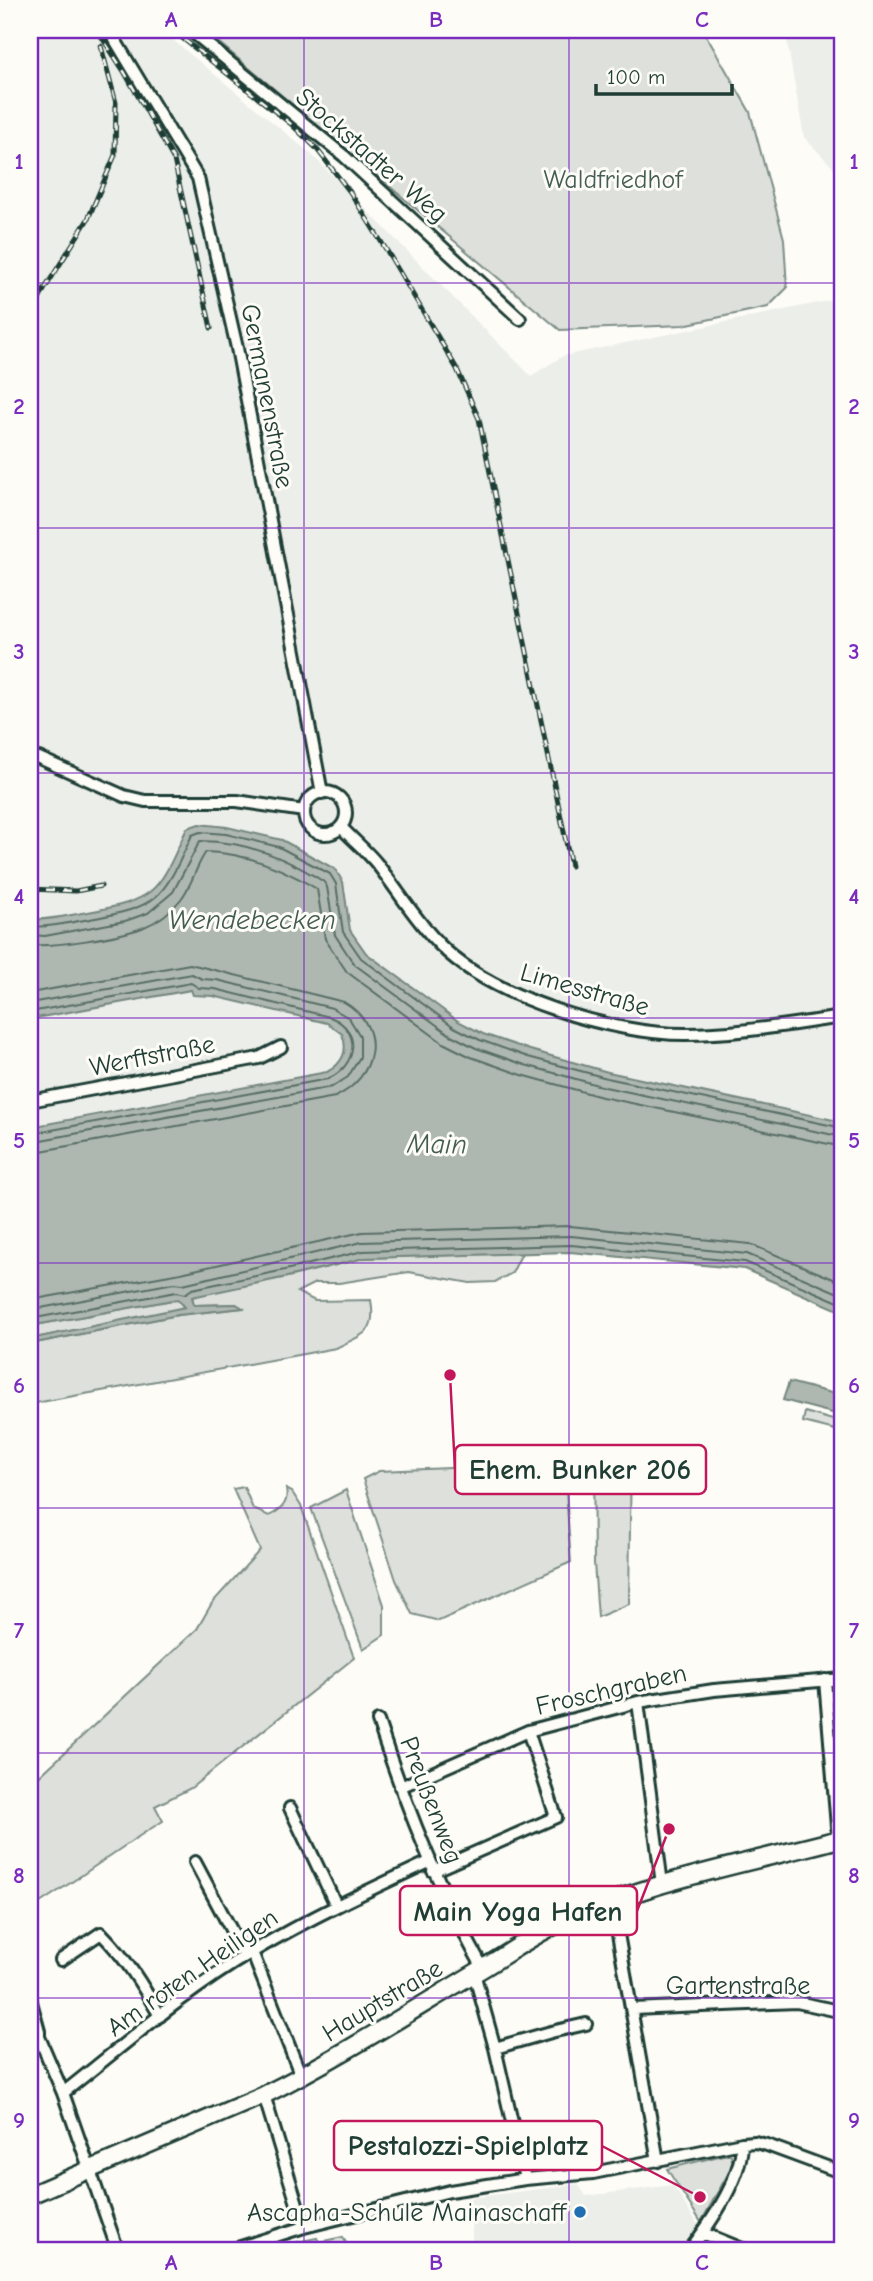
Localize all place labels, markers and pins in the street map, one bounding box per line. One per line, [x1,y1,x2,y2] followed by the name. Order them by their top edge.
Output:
[455,1445,706,1494] callout: Ehem. Bunker 206
[400,1886,637,1935] callout: Main Yoga Hafen
[334,2121,602,2170] callout: Pestalozzi-Spielplatz
[247,2198,568,2228] place label: Ascapha-Schule Mainaschaff
[572,2204,588,2220] marker: Ascapha-Schule Mainaschaff

